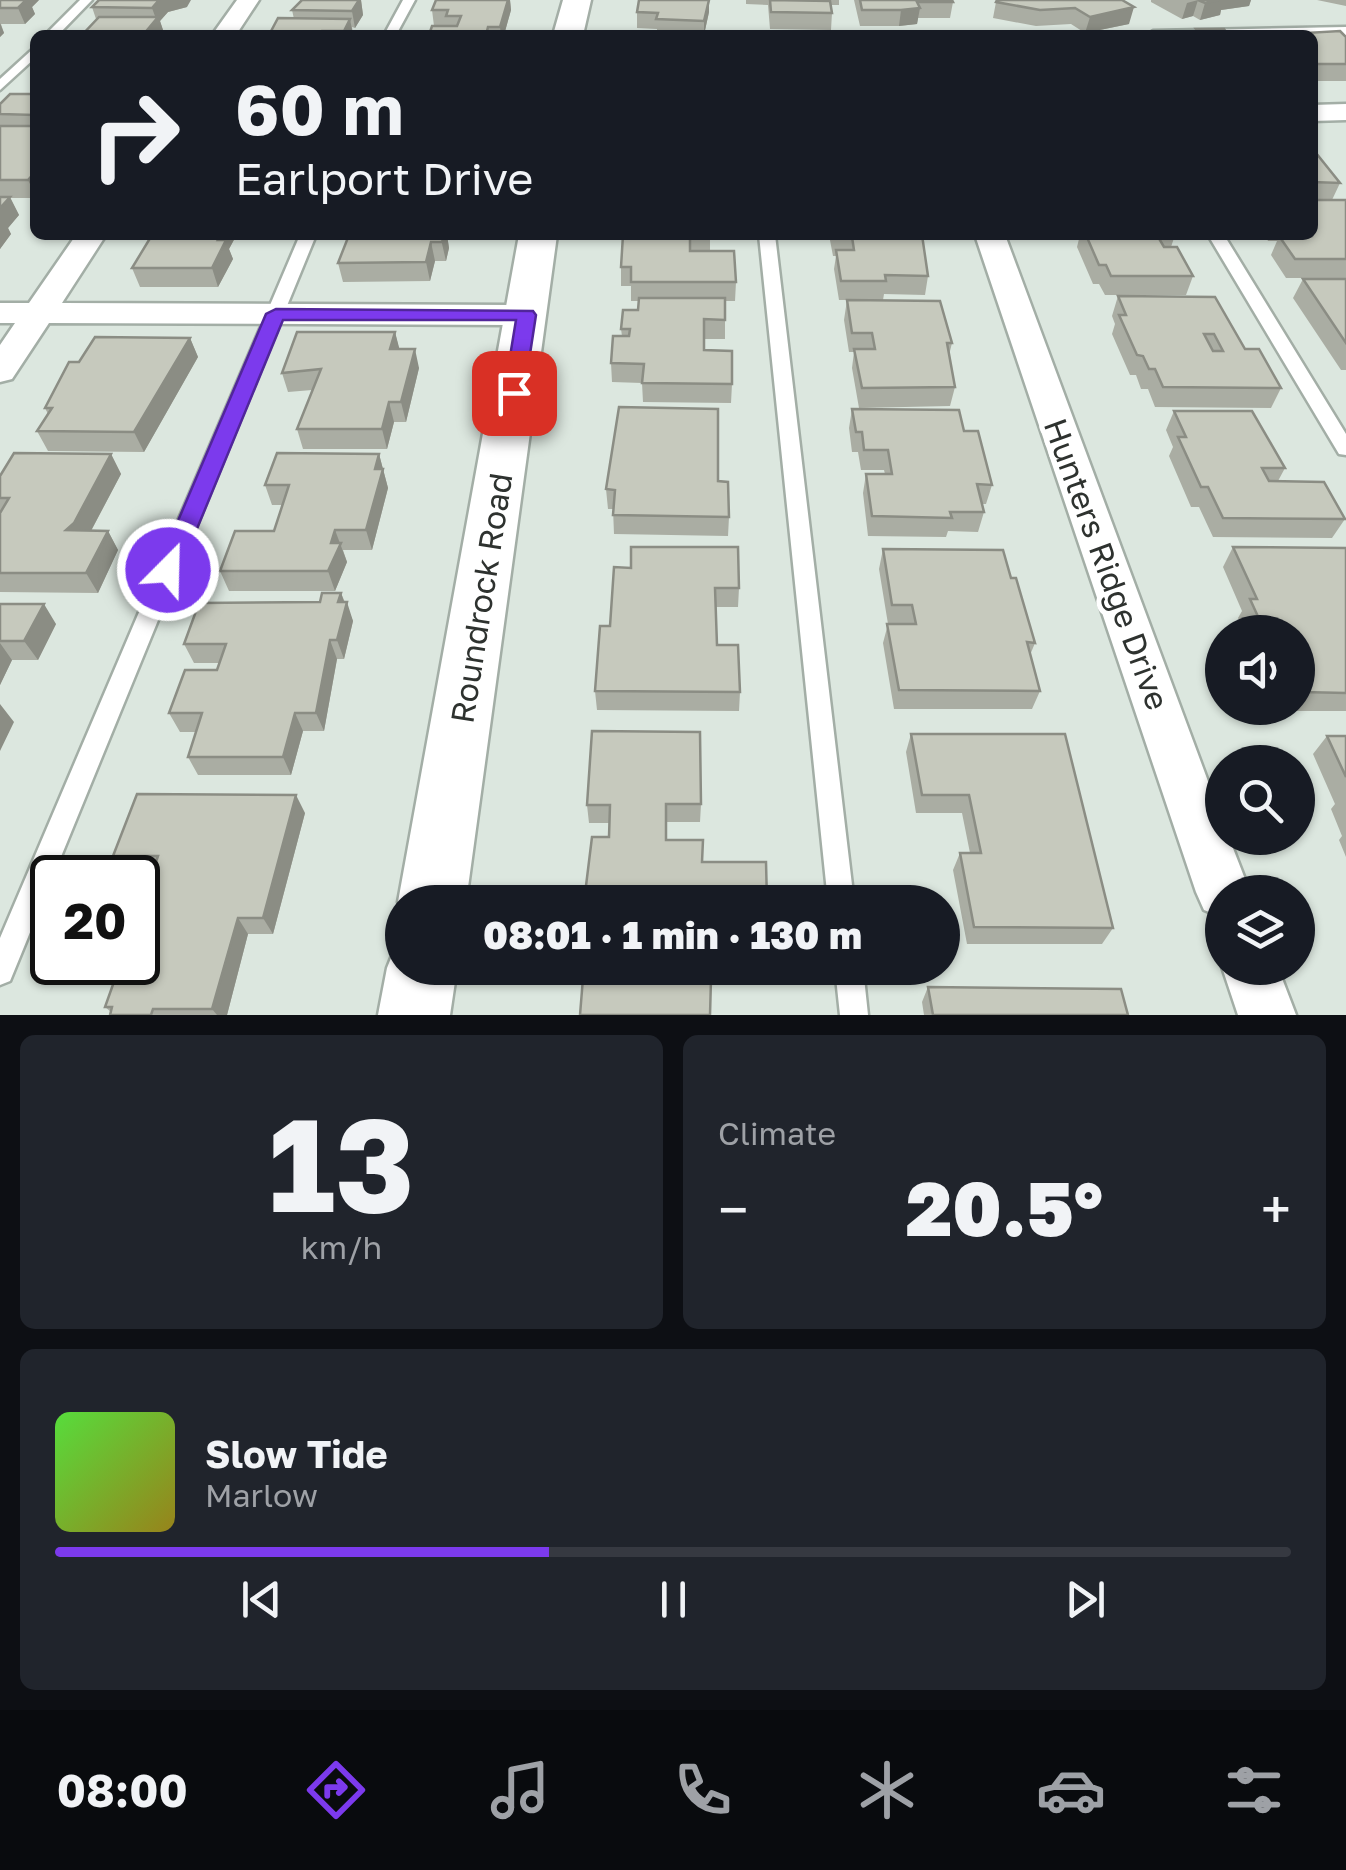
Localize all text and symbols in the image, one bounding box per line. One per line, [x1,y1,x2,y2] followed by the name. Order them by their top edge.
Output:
[235,66,404,150] text: 60 m
[70,70,200,200] icon: right
[235,151,533,205] text: Earlport Drive
[472,351,557,436] pin
[487,366,542,421] icon: arrive
[1037,413,1177,715] street label: Hunters Ridge Drive
[442,470,520,726] street label: Roundrock Road
[116,518,220,622] position arrow
[1205,615,1315,985] map controls
[1205,615,1315,725] button: sound
[1205,745,1315,855] button: search
[30,855,160,985] speed limit sign: 20
[1205,875,1315,985] button: layers
[483,912,862,957] text: 08:01 · 1 min · 130 m
[268,1085,415,1241] text: 13
[718,1114,836,1152] text: Climate
[906,1162,1103,1253] text: 20.5°
[718,1176,748,1242] text: −
[1261,1176,1291,1242] text: +
[301,1228,382,1266] text: km/h
[205,1431,388,1476] text: Slow Tide
[205,1476,318,1514] text: Marlow
[234,1572,289,1627] icon: previous
[646,1572,701,1627] icon: pause
[1058,1572,1113,1627] icon: next
[301,1755,371,1825] icon: directions
[485,1755,555,1825] icon: music
[668,1755,738,1825] icon: phone
[852,1755,922,1825] icon: climate
[1036,1755,1106,1825] icon: car
[1219,1755,1289,1825] icon: filters
[57,1763,188,1817] text: 08:00

